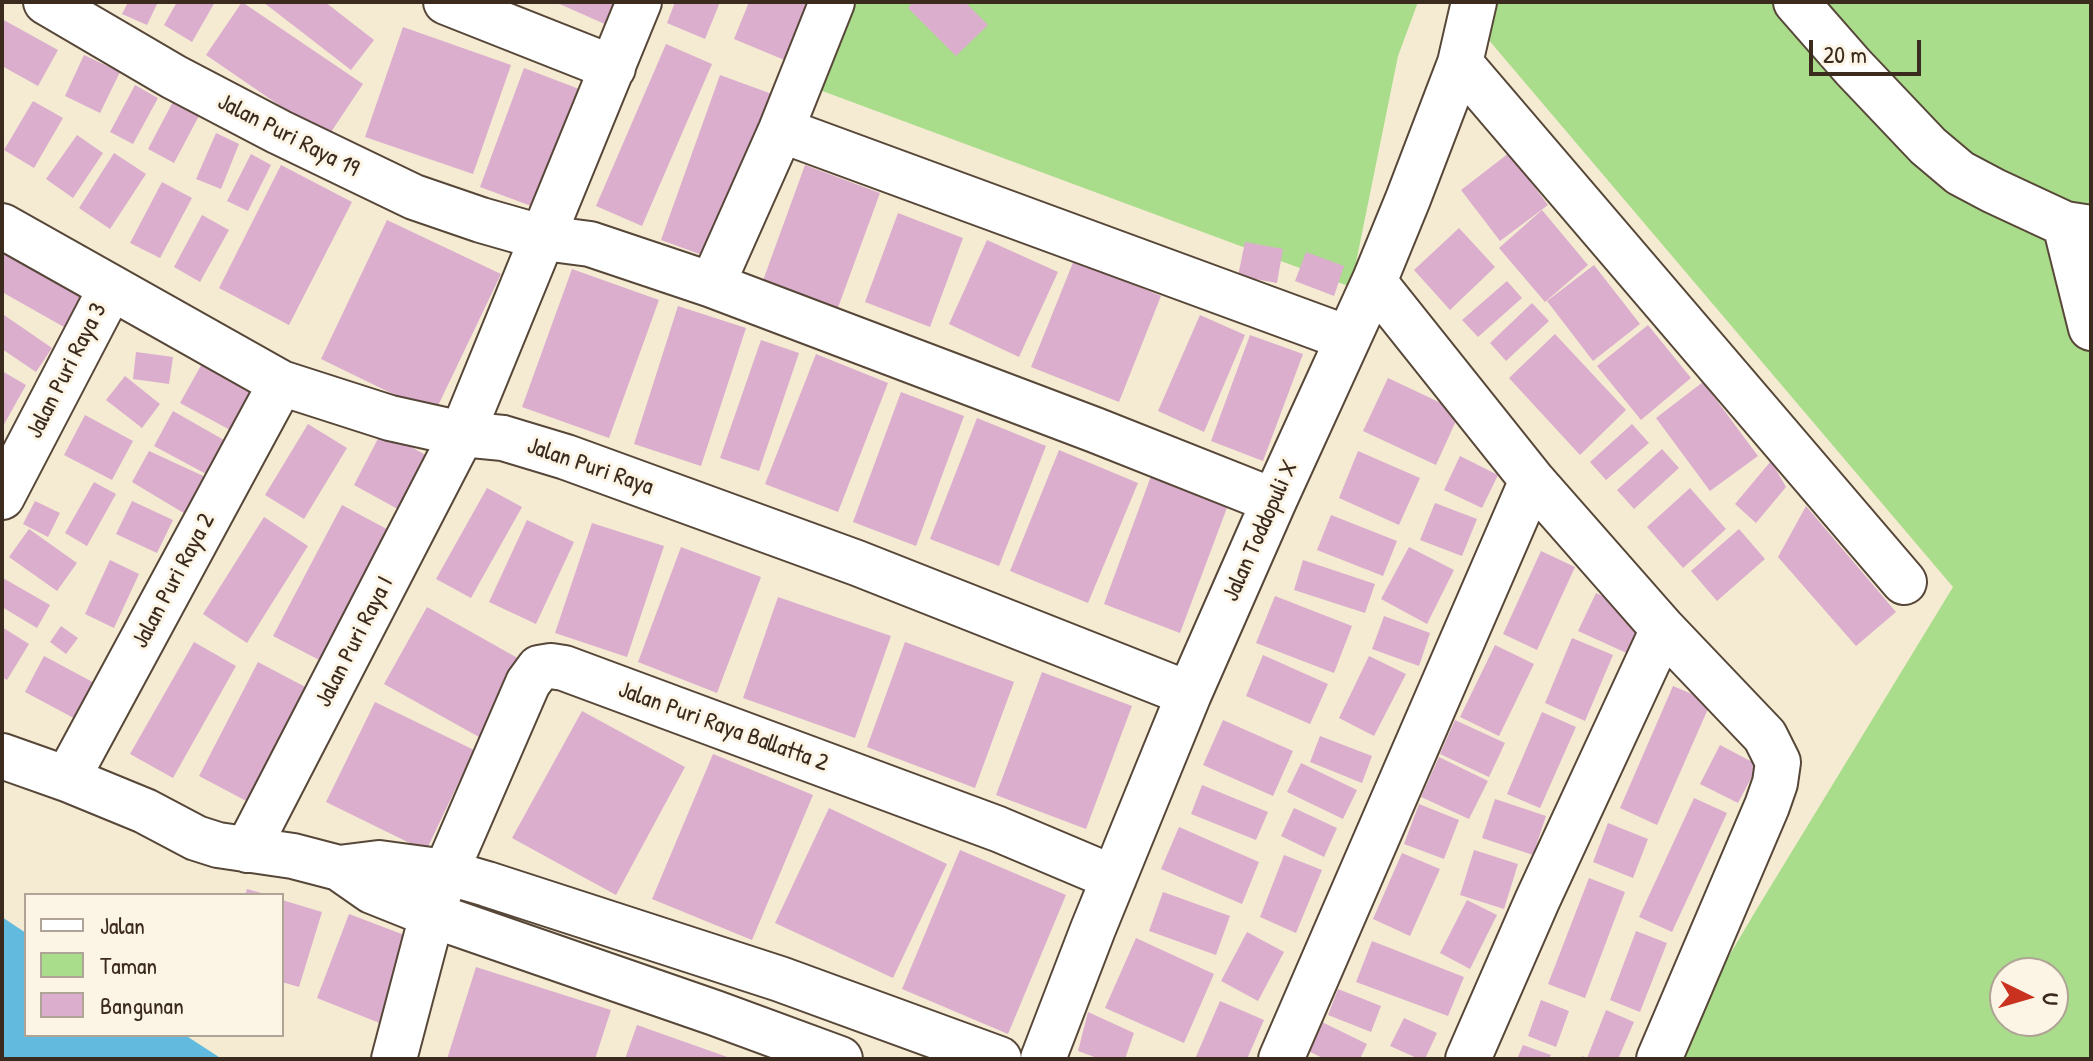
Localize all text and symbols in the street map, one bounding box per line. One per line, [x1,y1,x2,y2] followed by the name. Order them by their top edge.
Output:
[1813,24,1925,74] scale bar
[1823,38,1867,70] text: 20 m
[213,88,363,184] street label: Jalan Puri Raya 19
[21,299,113,443] street label: Jalan Puri Raya 3
[523,432,657,502] street label: Jalan Puri Raya
[1217,456,1305,606] street label: Jalan Toddopuli X
[126,509,222,653] street label: Jalan Puri Raya 2
[310,572,400,712] street label: Jalan Puri Raya I
[614,676,832,778] street label: Jalan Puri Raya Ballatta 2
[24,893,284,1037] legend
[100,909,145,941] text: Jalan
[100,949,157,981] text: Taman
[1989,957,2069,1037] north arrow
[100,989,184,1021] text: Bangunan
[2035,992,2066,1006] text: U

